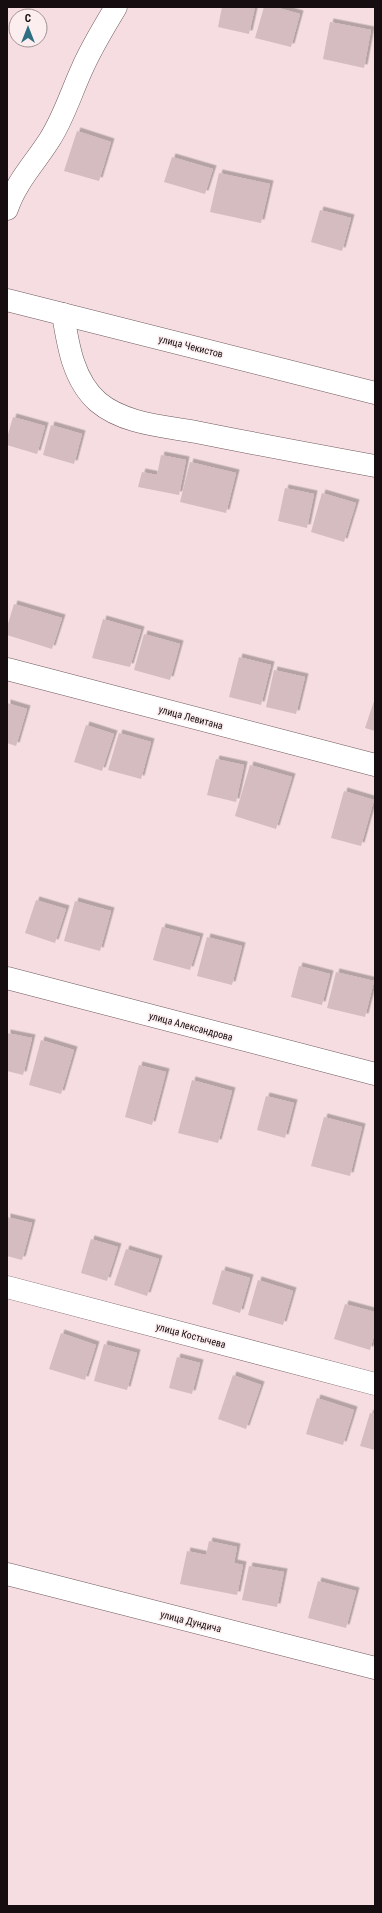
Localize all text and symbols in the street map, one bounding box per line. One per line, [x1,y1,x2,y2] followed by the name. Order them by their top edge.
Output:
[8,8,48,48] north arrow
[25,12,31,25] text: С
[158,333,224,360] street label: улица Чекистов
[157,704,225,731] street label: улица Левитана
[148,1010,234,1043] street label: улица Александрова
[155,1321,227,1350] street label: улица Костычева
[159,1609,223,1634] street label: улица Дундича

